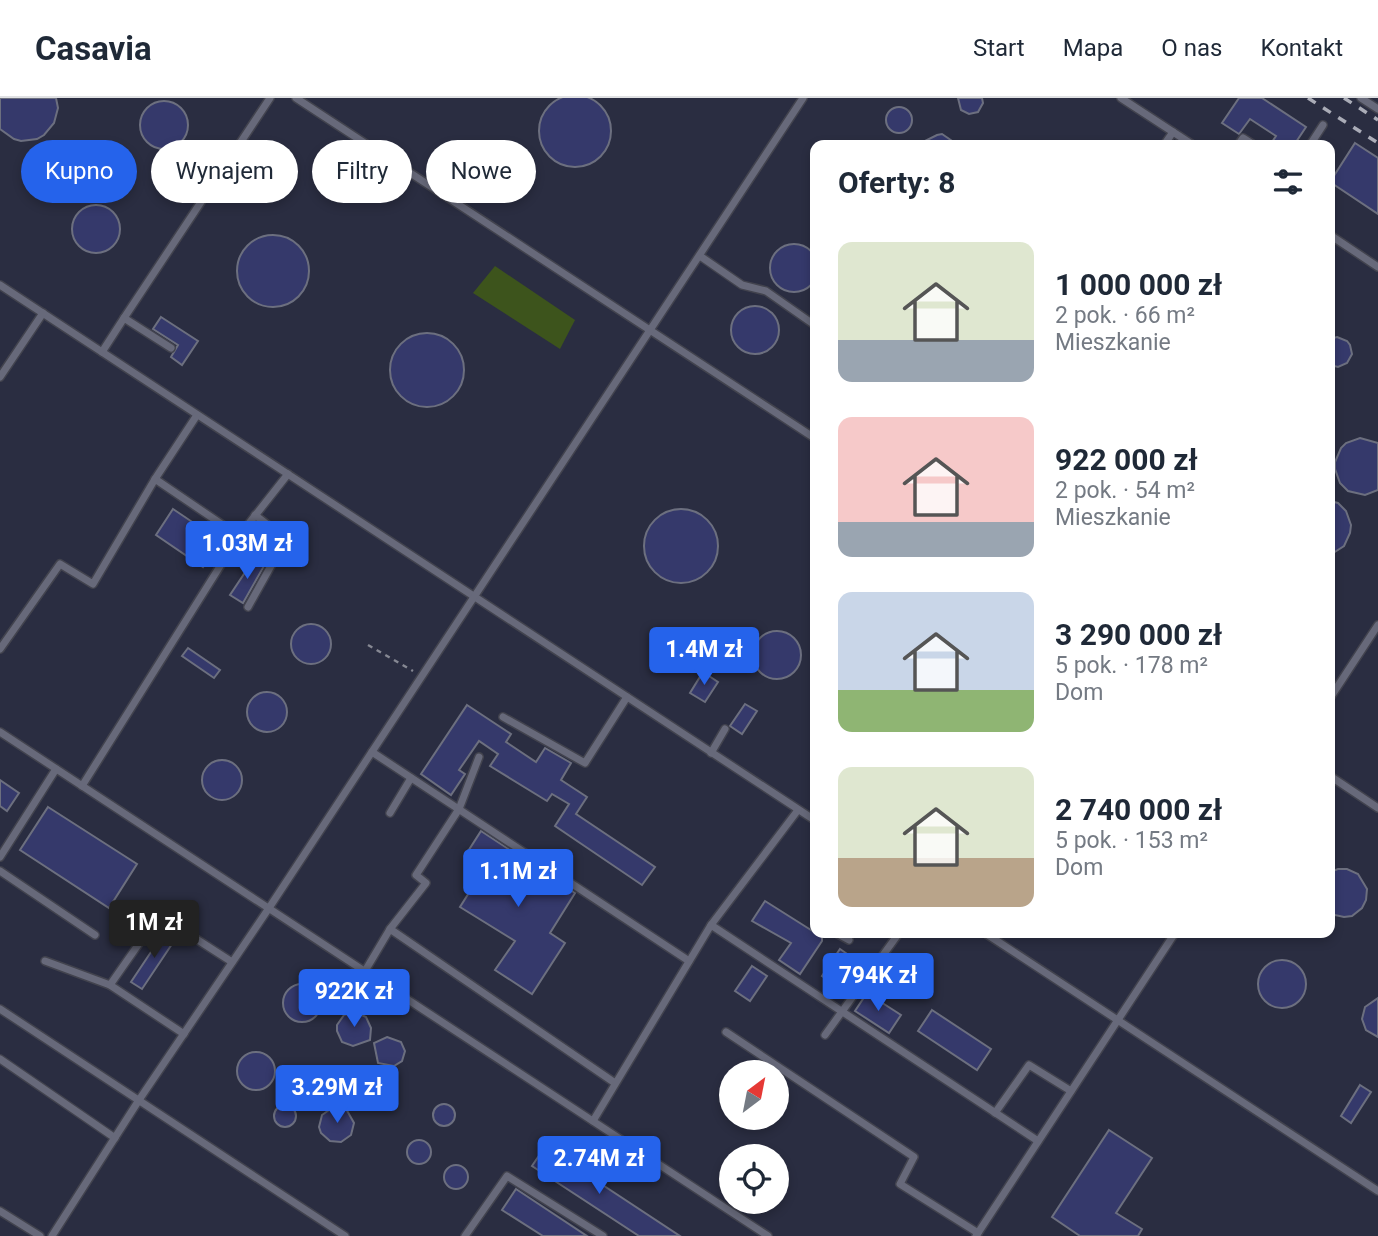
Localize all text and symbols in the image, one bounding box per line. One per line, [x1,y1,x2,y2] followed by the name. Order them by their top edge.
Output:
[35,29,152,68] text: Casavia
[973,34,1025,62] text: Start
[1063,34,1123,62] text: Mapa
[1161,34,1222,62] text: O nas
[1260,34,1343,62] text: Kontakt
[21,140,137,203] chip: Kupno
[151,140,298,203] chip: Wynajem
[312,140,412,203] chip: Filtry
[426,140,536,203] chip: Nowe
[1269,163,1307,201] icon: filters
[838,165,955,200] text: Oferty: 8
[1055,267,1222,302] text: 1 000 000 zł
[894,270,978,354] icon: home
[1055,302,1195,329] text: 2 pok. · 66 m²
[1055,329,1171,356] text: Mieszkanie
[1055,442,1198,477] text: 922 000 zł
[894,445,978,529] icon: home
[1055,477,1195,504] text: 2 pok. · 54 m²
[1055,504,1171,531] text: Mieszkanie
[175,522,319,581] pin: 1.03M zł
[202,530,292,557] text: 1.03M zł
[1055,617,1222,652] text: 3 290 000 zł
[894,620,978,704] icon: home
[639,628,769,687] pin: 1.4M zł
[665,636,743,663] text: 1.4M zł
[1055,652,1208,679] text: 5 pok. · 178 m²
[1055,679,1103,706] text: Dom
[1055,792,1222,827] text: 2 740 000 zł
[894,795,978,879] icon: home
[1055,827,1208,854] text: 5 pok. · 153 m²
[453,850,583,909] pin: 1.1M zł
[1055,854,1103,881] text: Dom
[479,858,557,885] text: 1.1M zł
[105,900,203,960] pin: 1M zł
[125,909,183,936] text: 1M zł
[813,954,943,1013] pin: 794K zł
[839,962,917,989] text: 794K zł
[289,970,419,1029] pin: 922K zł
[315,978,393,1005] text: 922K zł
[719,1060,789,1130] north arrow
[719,1060,789,1214] map controls
[265,1066,409,1125] pin: 3.29M zł
[292,1074,382,1101] text: 3.29M zł
[527,1136,671,1196] pin: 2.74M zł
[719,1144,789,1214] button: locate
[554,1145,644,1172] text: 2.74M zł

